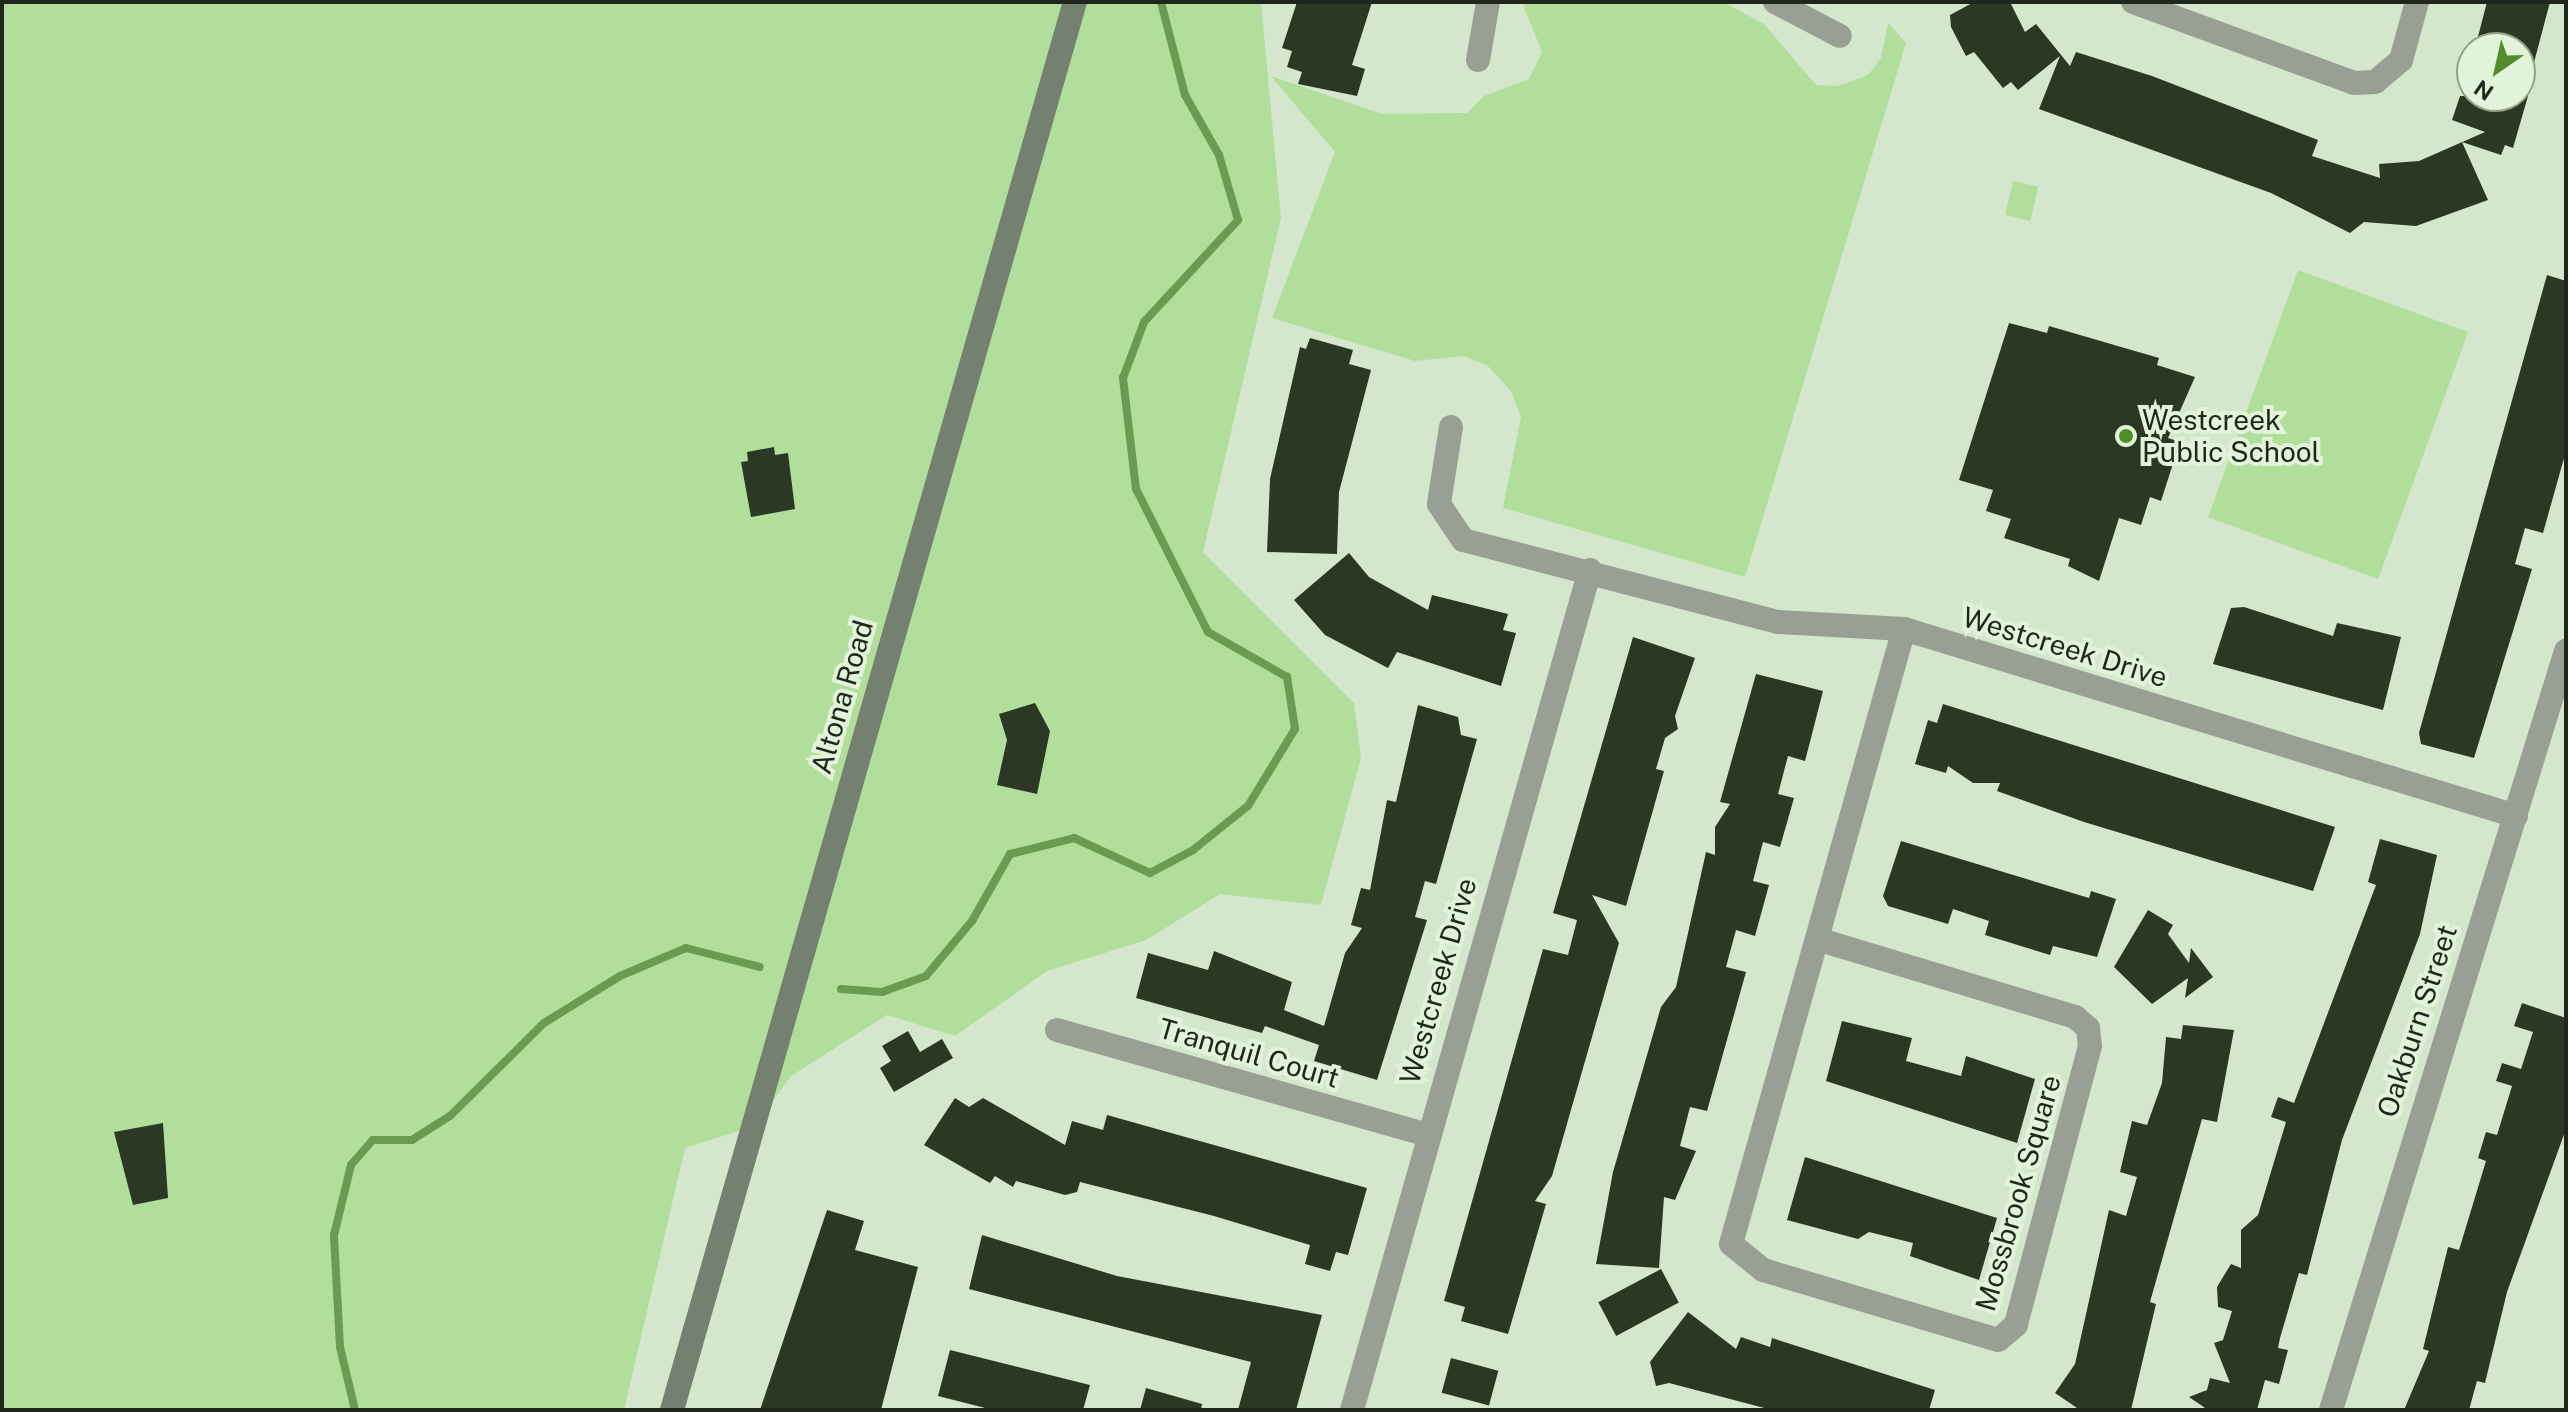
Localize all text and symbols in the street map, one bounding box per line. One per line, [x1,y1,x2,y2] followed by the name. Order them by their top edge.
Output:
[2456,32,2536,112] north arrow
[2469,75,2498,106] text: N
[2142,403,2320,469] place label: Westcreek Public School
[2117,427,2135,445] marker: Westcreek Public School
[1958,600,2172,694] street label: Westcreek Drive
[804,616,880,778] street label: Altona Road
[1393,874,1483,1088] street label: Westcreek Drive
[2370,921,2464,1121] street label: Oakburn Street
[1155,1011,1343,1095] street label: Tranquil Court
[1968,1071,2068,1315] street label: Mossbrook Square

